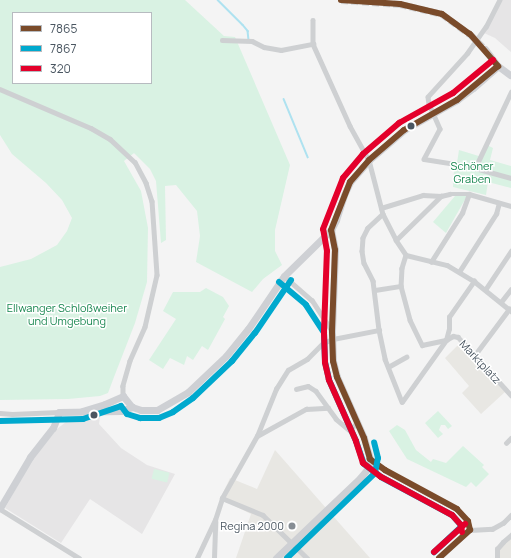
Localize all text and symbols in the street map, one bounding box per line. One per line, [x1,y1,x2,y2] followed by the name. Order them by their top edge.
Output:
[12,12,152,84] legend
[50,20,77,37] text: 7865
[50,40,76,57] text: 7867
[50,60,71,77] text: 320
[406,121,416,131] unlabelled marker
[451,160,493,186] park label: Schöner Graben
[7,302,127,328] park label: Ellwanger Schloßweiher und Umgebung
[457,338,503,386] street label: Marktplatz
[89,410,99,420] unlabelled marker
[220,519,284,533] place label: Regina 2000
[287,521,297,531] marker: Regina 2000

